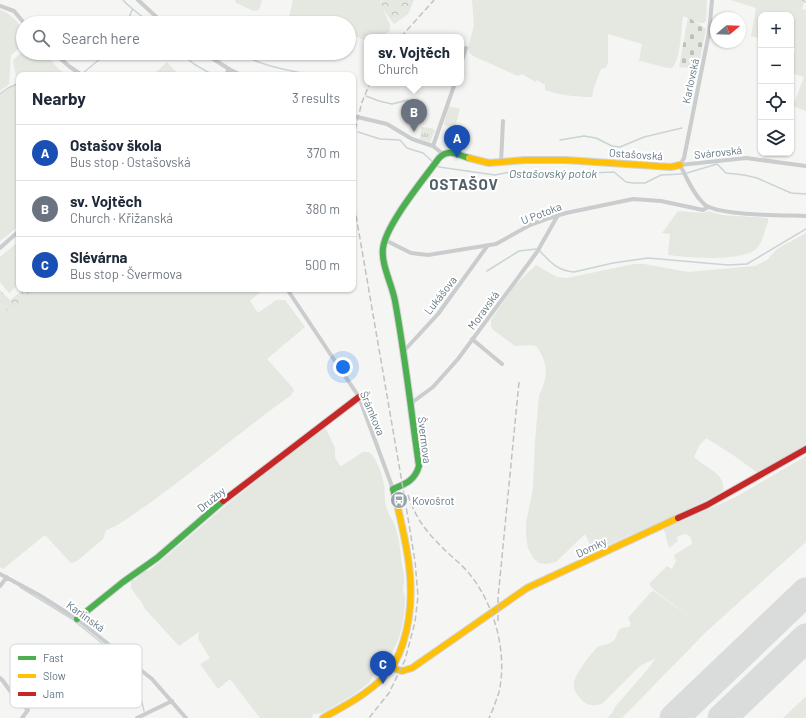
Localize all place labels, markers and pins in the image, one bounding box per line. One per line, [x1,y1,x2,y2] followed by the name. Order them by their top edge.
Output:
[401,99,427,132] pin: B
[444,125,470,158] pin: A
[389,490,409,510] bus stop icon: Kovošrot
[412,494,455,507] place label: Kovošrot
[370,651,396,684] pin: C

